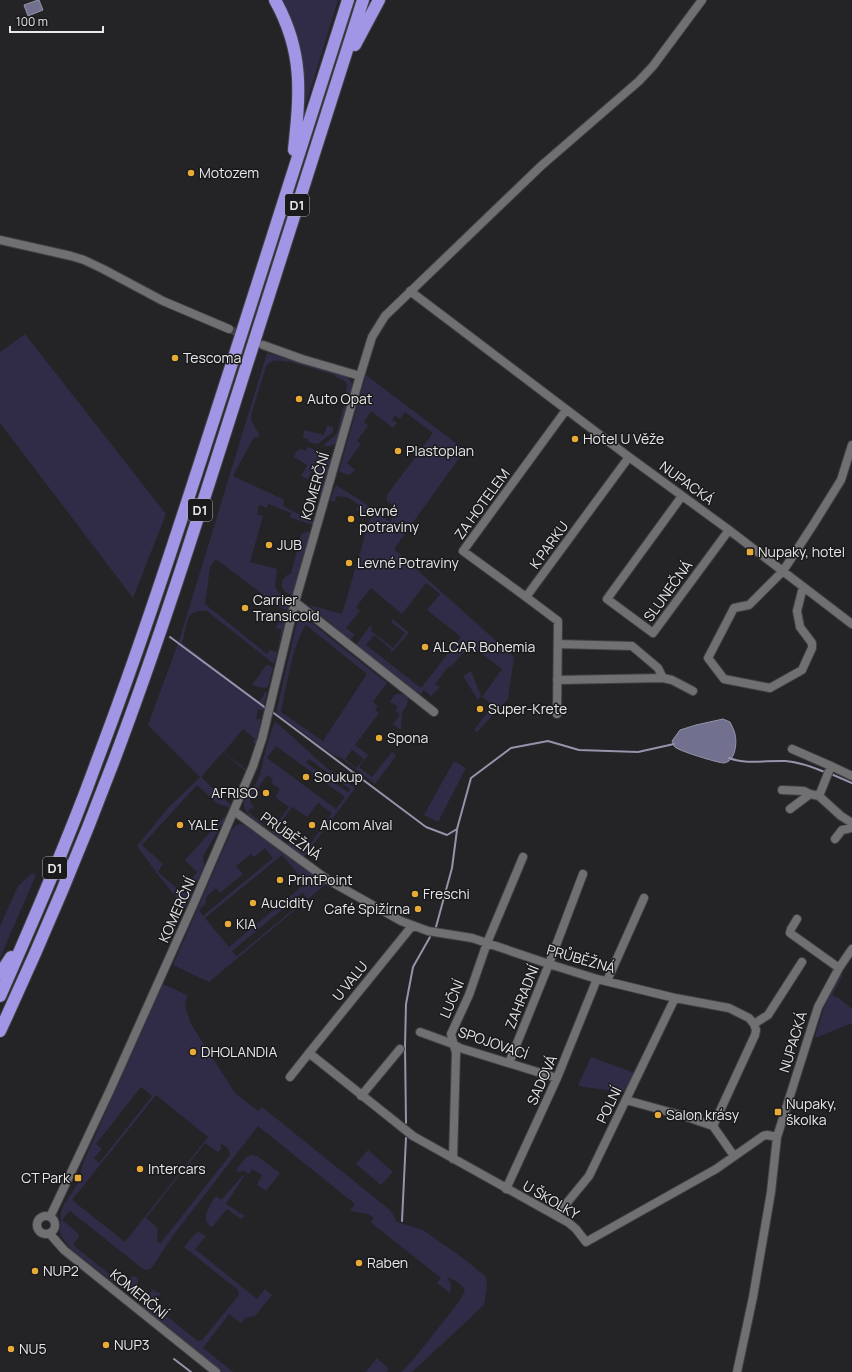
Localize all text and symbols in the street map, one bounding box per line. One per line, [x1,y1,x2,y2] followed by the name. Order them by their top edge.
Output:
[10,8,103,34] scale bar
[16,13,48,30] text: 100 m
[199,163,259,182] place label: Motozem
[186,168,196,178] marker: Motozem
[285,194,309,216] road number: D1
[183,348,241,367] place label: Tescoma
[170,353,180,363] marker: Tescoma
[307,389,373,408] place label: Auto Opat
[294,394,304,404] marker: Auto Opat
[583,429,664,448] place label: Hotel U Věže
[570,434,580,444] marker: Hotel U Věže
[406,441,474,460] place label: Plastoplan
[393,446,403,456] marker: Plastoplan
[296,450,333,522] street label: KOMERČNÍ
[656,456,718,509] street label: NUPACKÁ
[450,465,514,543] street label: ZA HOTELEM
[188,499,212,521] road number: D1
[359,501,420,536] place label: Levné potraviny
[346,514,356,524] marker: Levné potraviny
[525,517,572,572] street label: K PARKU
[277,535,302,554] place label: JUB
[264,540,274,550] marker: JUB
[758,542,845,561] place label: Nupaky, hotel
[745,547,755,557] marker: Nupaky, hotel
[357,553,459,572] place label: Levné Potraviny
[639,556,696,625] street label: SLUNEČNÁ
[344,558,354,568] marker: Levné Potraviny
[253,590,320,625] place label: Carrier Transicold
[240,603,250,613] marker: Carrier Transicold
[433,637,535,656] place label: ALCAR Bohemia
[420,642,430,652] marker: ALCAR Bohemia
[488,699,567,718] place label: Super-Krete
[475,704,485,714] marker: Super-Krete
[387,728,428,747] place label: Spona
[374,733,384,743] marker: Spona
[314,767,363,786] place label: Soukup
[301,772,311,782] marker: Soukup
[211,783,258,802] place label: AFRISO
[261,788,271,798] marker: AFRISO
[257,807,326,864] street label: PRŮBĚŽNÁ
[188,815,219,834] place label: YALE
[320,815,393,834] place label: Alcom Alval
[175,820,185,830] marker: YALE
[307,820,317,830] marker: Alcom Alval
[43,857,67,879] road number: D1
[288,870,353,889] place label: PrintPoint
[154,874,199,945] street label: KOMERČNÍ
[275,875,285,885] marker: PrintPoint
[423,884,470,903] place label: Freschi
[410,889,420,899] marker: Freschi
[261,893,314,912] place label: Aucidity
[248,898,258,908] marker: Aucidity
[324,899,410,918] place label: Café Spižírna
[413,904,423,914] marker: Café Spižírna
[236,914,257,933] place label: KIA
[223,919,233,929] marker: KIA
[545,940,618,977] street label: PRŮBĚŽNÁ
[328,957,371,1005] street label: U VALU
[500,962,543,1031] street label: ZAHRADNÍ
[435,977,468,1021] street label: LUČNÍ
[774,1009,811,1075] street label: NUPACKÁ
[456,1022,531,1063] street label: SPOJOVACÍ
[201,1042,277,1061] place label: DHOLANDIA
[188,1047,198,1057] marker: DHOLANDIA
[522,1052,561,1108] street label: SADOVÁ
[592,1083,626,1126] street label: POLNÍ
[786,1094,837,1129] place label: Nupaky, školka
[666,1105,740,1124] place label: Salon krásy
[773,1107,783,1117] marker: Nupaky, školka
[653,1110,663,1120] marker: Salon krásy
[148,1159,206,1178] place label: Intercars
[135,1164,145,1174] marker: Intercars
[21,1168,71,1187] place label: CT Park
[73,1173,83,1183] marker: CT Park
[519,1176,583,1224] street label: U ŠKOLKY
[367,1253,408,1272] place label: Raben
[354,1258,364,1268] marker: Raben
[43,1261,79,1280] place label: NUP2
[106,1264,172,1323] street label: KOMERČNÍ
[30,1266,40,1276] marker: NUP2
[114,1335,150,1354] place label: NUP3
[19,1339,47,1358] place label: NU5
[101,1340,111,1350] marker: NUP3
[6,1344,16,1354] marker: NU5

